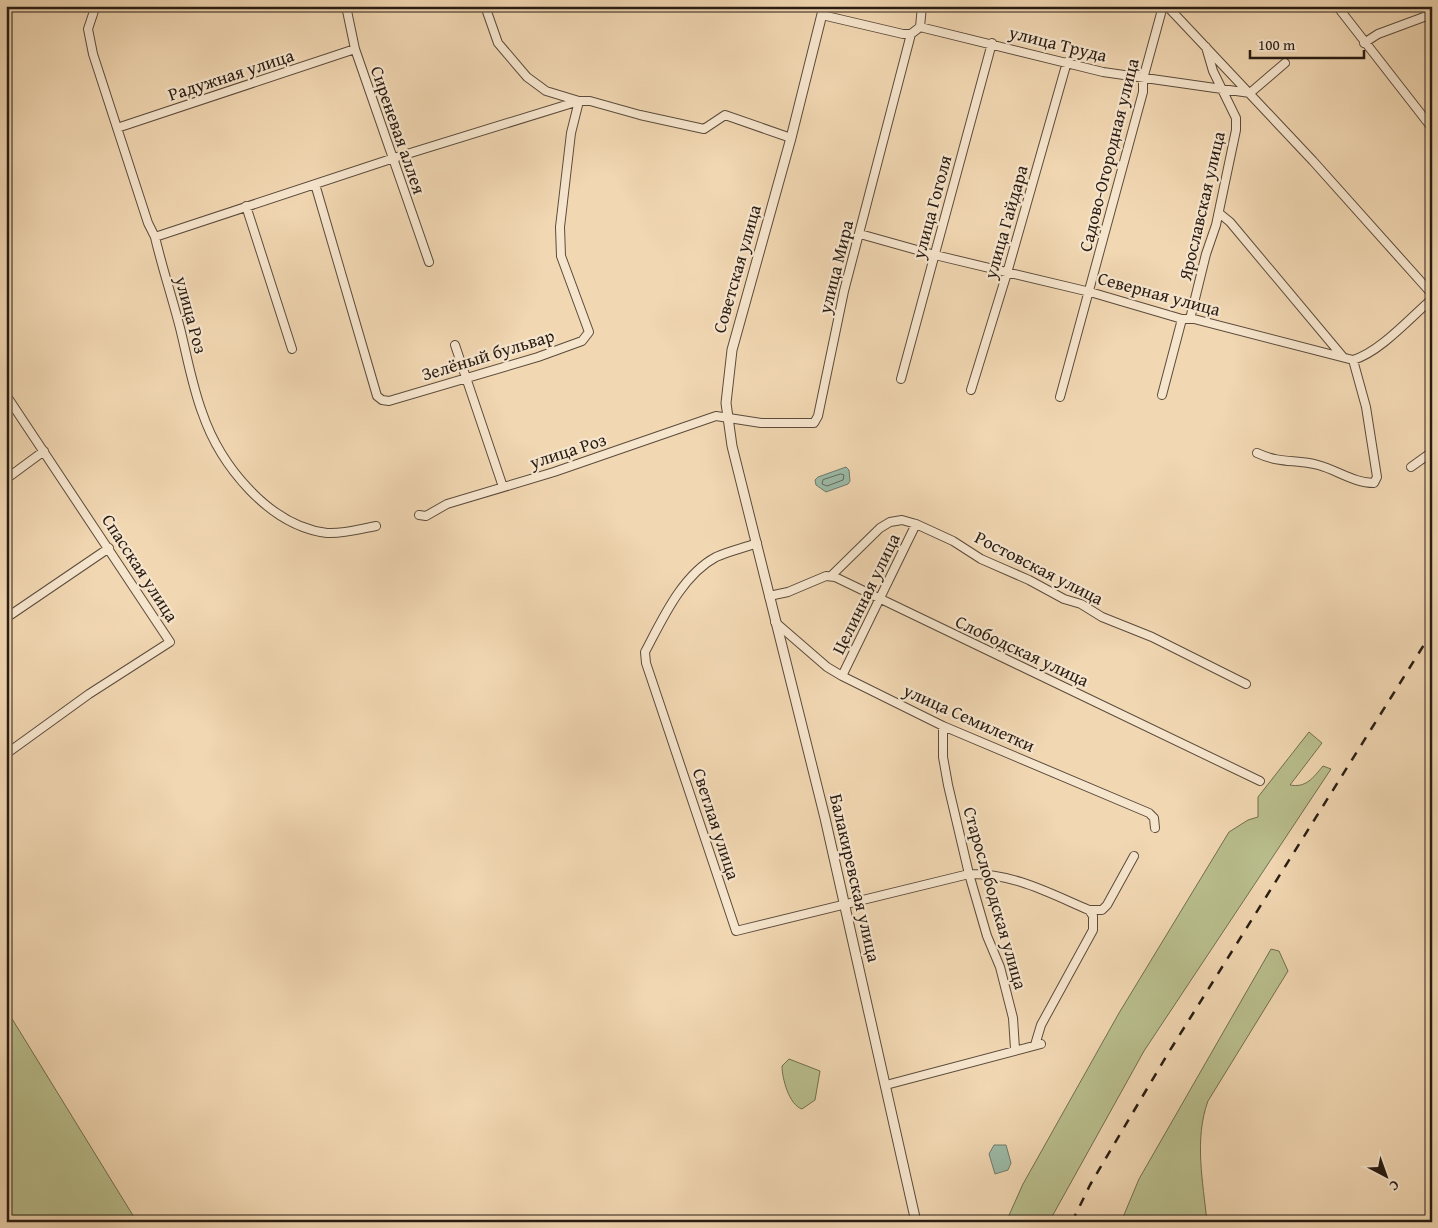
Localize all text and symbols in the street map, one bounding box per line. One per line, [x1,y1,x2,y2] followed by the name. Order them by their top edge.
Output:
[1005,18,1110,69] street label: улица Труда
[1250,28,1364,60] scale bar
[1258,34,1296,55] text: 100 m
[164,41,298,108] street label: Радужная улица
[1071,55,1146,254] street label: Садово-Огородная улица
[364,62,433,198] street label: Сиреневая аллея
[1171,128,1232,284] street label: Ярославская улица
[904,152,958,263] street label: улица Гоголя
[976,161,1035,283] street label: улица Гайдара
[705,201,768,336] street label: Советская улица
[811,217,860,318] street label: улица Мира
[1095,264,1224,323] street label: Северная улица
[168,272,215,357] street label: улица Роз
[418,321,558,388] street label: Зелёный бульвар
[525,425,610,476] street label: улица Роз
[95,508,186,627] street label: Спасская улица
[970,523,1109,612] street label: Ростовская улица
[825,528,907,659] street label: Целинная улица
[951,608,1094,694] street label: Слободская улица
[898,676,1040,759] street label: улица Семилетки
[686,765,747,884] street label: Светлая улица
[823,791,888,965] street label: Балакиревская улица
[956,803,1035,993] street label: Старослободская улица
[1360,1150,1410,1200] north arrow
[1385,1176,1404,1196] text: С

